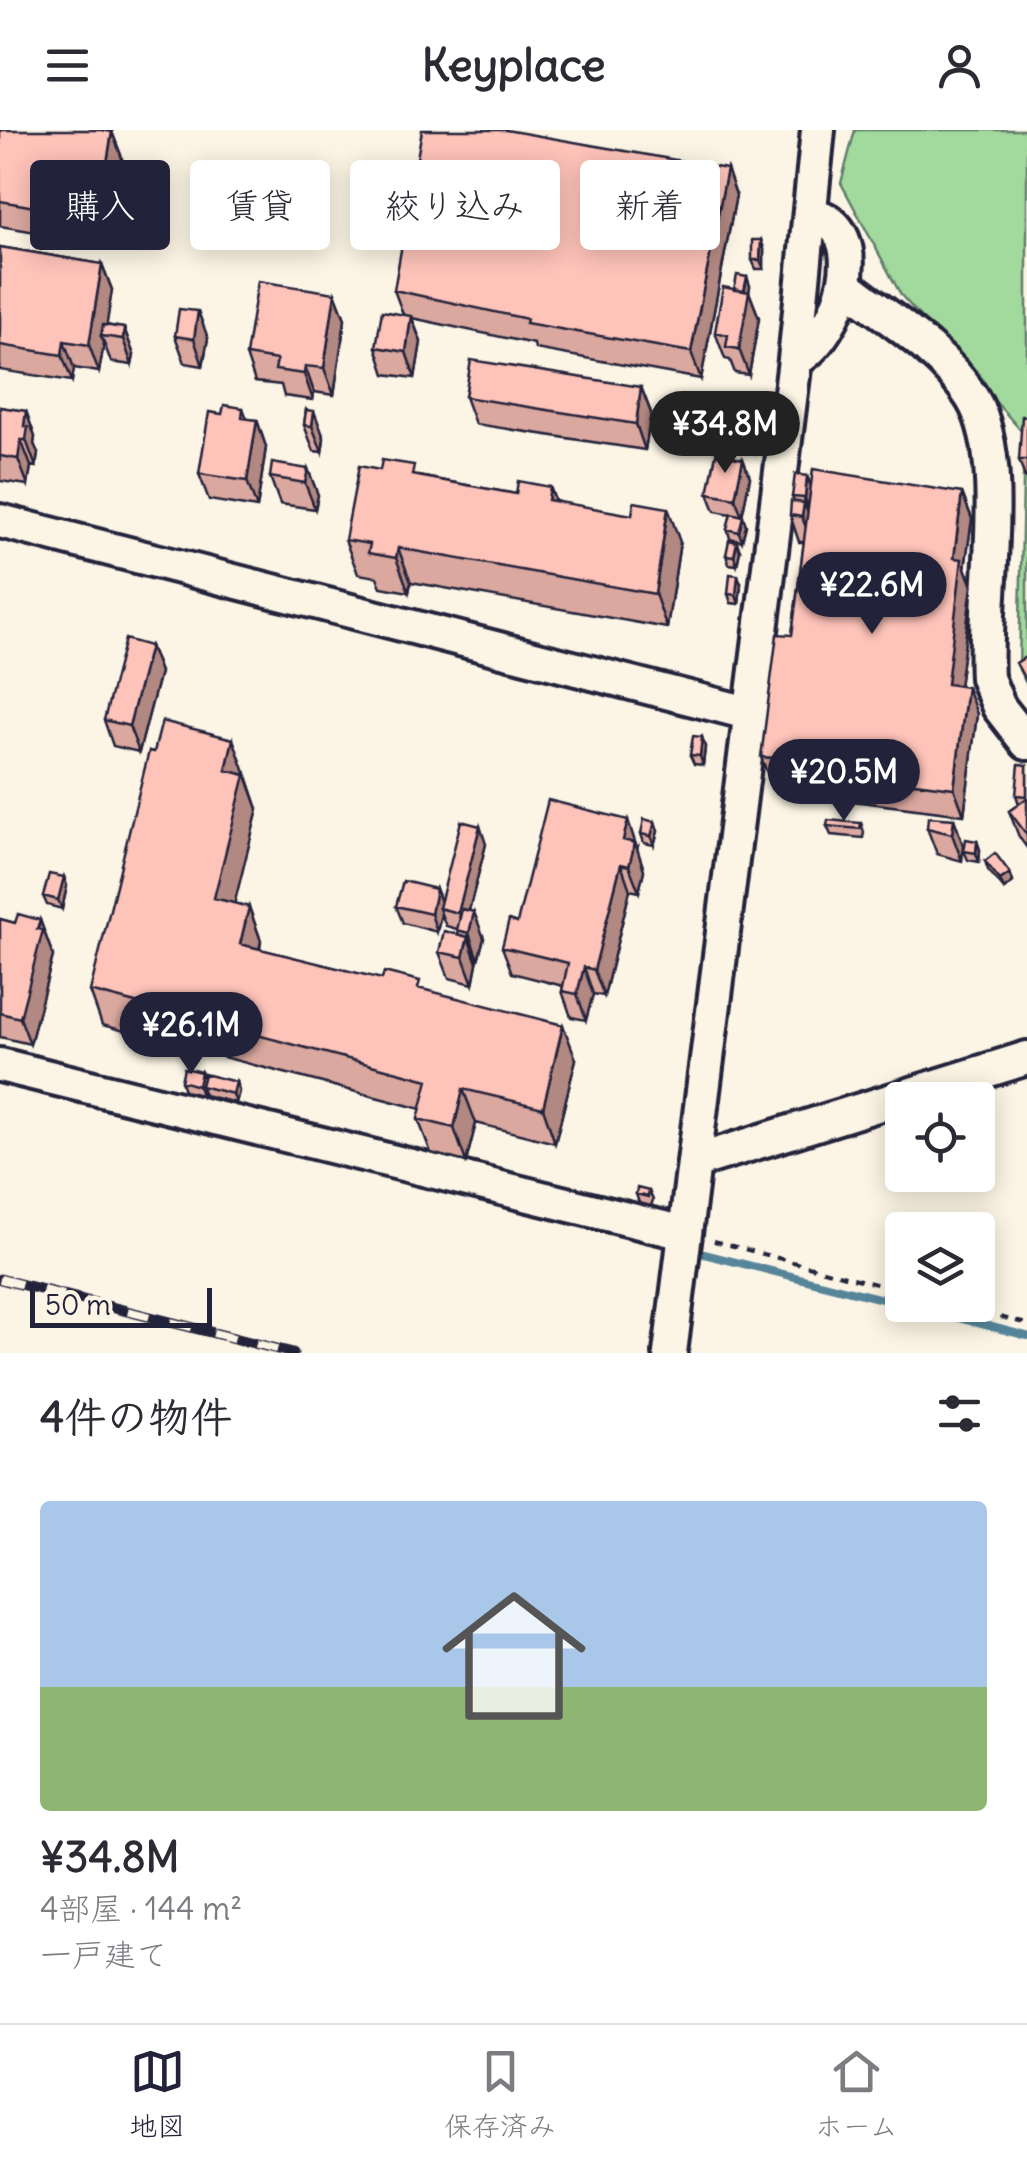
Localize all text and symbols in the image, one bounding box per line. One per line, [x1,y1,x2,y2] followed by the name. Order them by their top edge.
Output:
[421,37,606,93] text: Keyplace
[40,38,95,93] icon: menu
[932,38,987,93] icon: person
[30,160,170,250] chip: 購入
[190,160,330,250] chip: 賃貸
[350,160,560,250] chip: 絞り込み
[580,160,720,250] chip: 新着
[644,391,806,476] pin: ¥34.8M
[672,403,778,444] text: ¥34.8M
[791,552,953,637] pin: ¥22.6M
[820,564,924,605] text: ¥22.6M
[763,739,925,824] pin: ¥20.5M
[790,751,898,792] text: ¥20.5M
[110,992,272,1077] pin: ¥26.1M
[142,1004,240,1045] text: ¥26.1M
[885,1082,995,1322] map controls
[885,1082,995,1192] button: locate
[885,1212,995,1322] button: layers
[30,1283,212,1328] scale bar
[45,1287,111,1323] text: 50 m
[932,1386,987,1441] icon: filters
[40,1391,232,1443] text: 4件の物件
[424,1566,604,1746] icon: home
[40,1831,180,1883] text: ¥34.8M
[40,1888,242,1929] text: 4部屋 · 144 m²
[40,1934,168,1975] text: 一戸建て
[129,2044,185,2144] tab: 地図
[444,2044,556,2144] tab: 保存済み
[815,2044,898,2144] tab: ホーム

